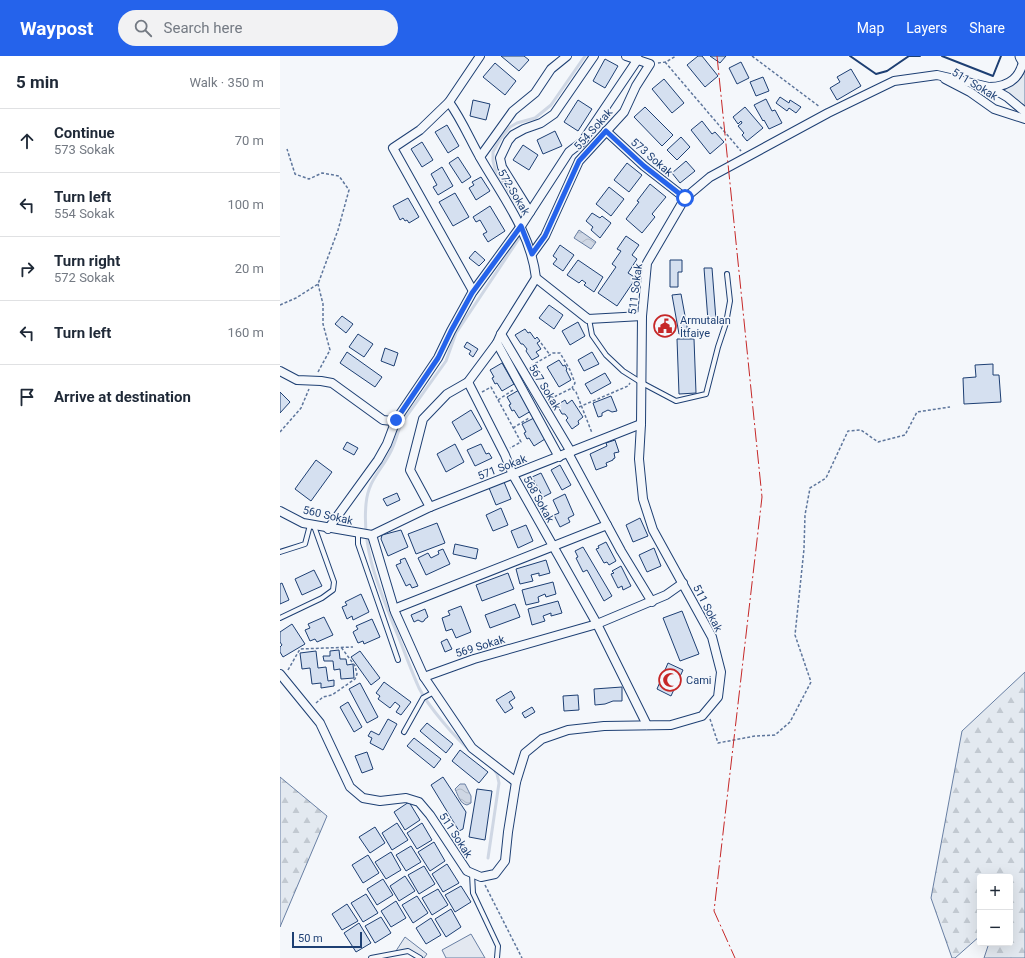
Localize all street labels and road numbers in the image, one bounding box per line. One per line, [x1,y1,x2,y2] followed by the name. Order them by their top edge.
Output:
[949,66,1000,103] street label: 511 Sokak
[571,106,616,153] street label: 554 Sokak
[628,136,676,179] street label: 573 Sokak
[495,167,533,218] street label: 572 Sokak
[626,262,645,315] street label: 511 Sokak
[526,362,564,413] street label: 567 Sokak
[476,452,529,483] street label: 571 Sokak
[520,474,557,525] street label: 568 Sokak
[301,503,355,528] street label: 560 Sokak
[690,582,725,634] street label: 511 Sokak
[454,633,507,660] street label: 569 Sokak
[436,810,475,861] street label: 511 Sokak

